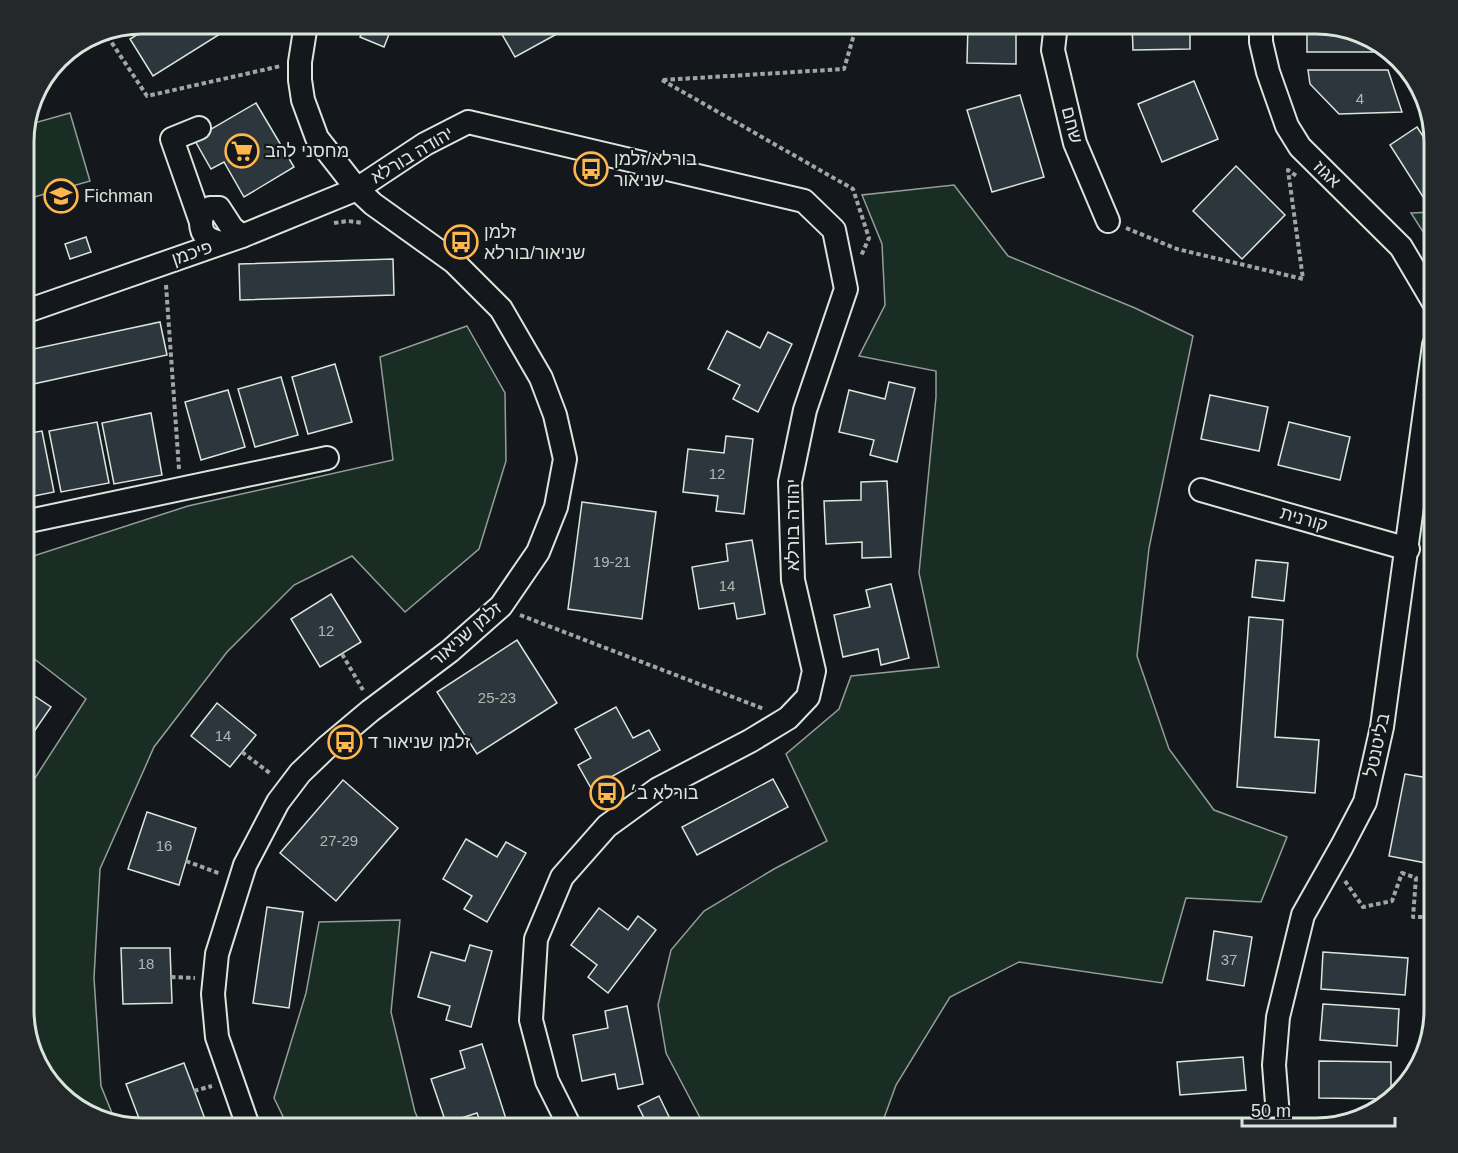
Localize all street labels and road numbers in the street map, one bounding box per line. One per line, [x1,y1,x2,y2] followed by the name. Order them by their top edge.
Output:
[1058,104,1086,146] street label: שחם
[367,123,457,187] street label: יהודה בורלא
[1309,157,1345,192] street label: אגוז
[169,237,215,269] street label: פיכמן
[783,479,803,571] street label: יהודה בורלא
[1278,503,1330,535] street label: קורנית
[426,598,506,670] street label: זלמן שניאור
[1360,711,1394,779] street label: בליטנטל

